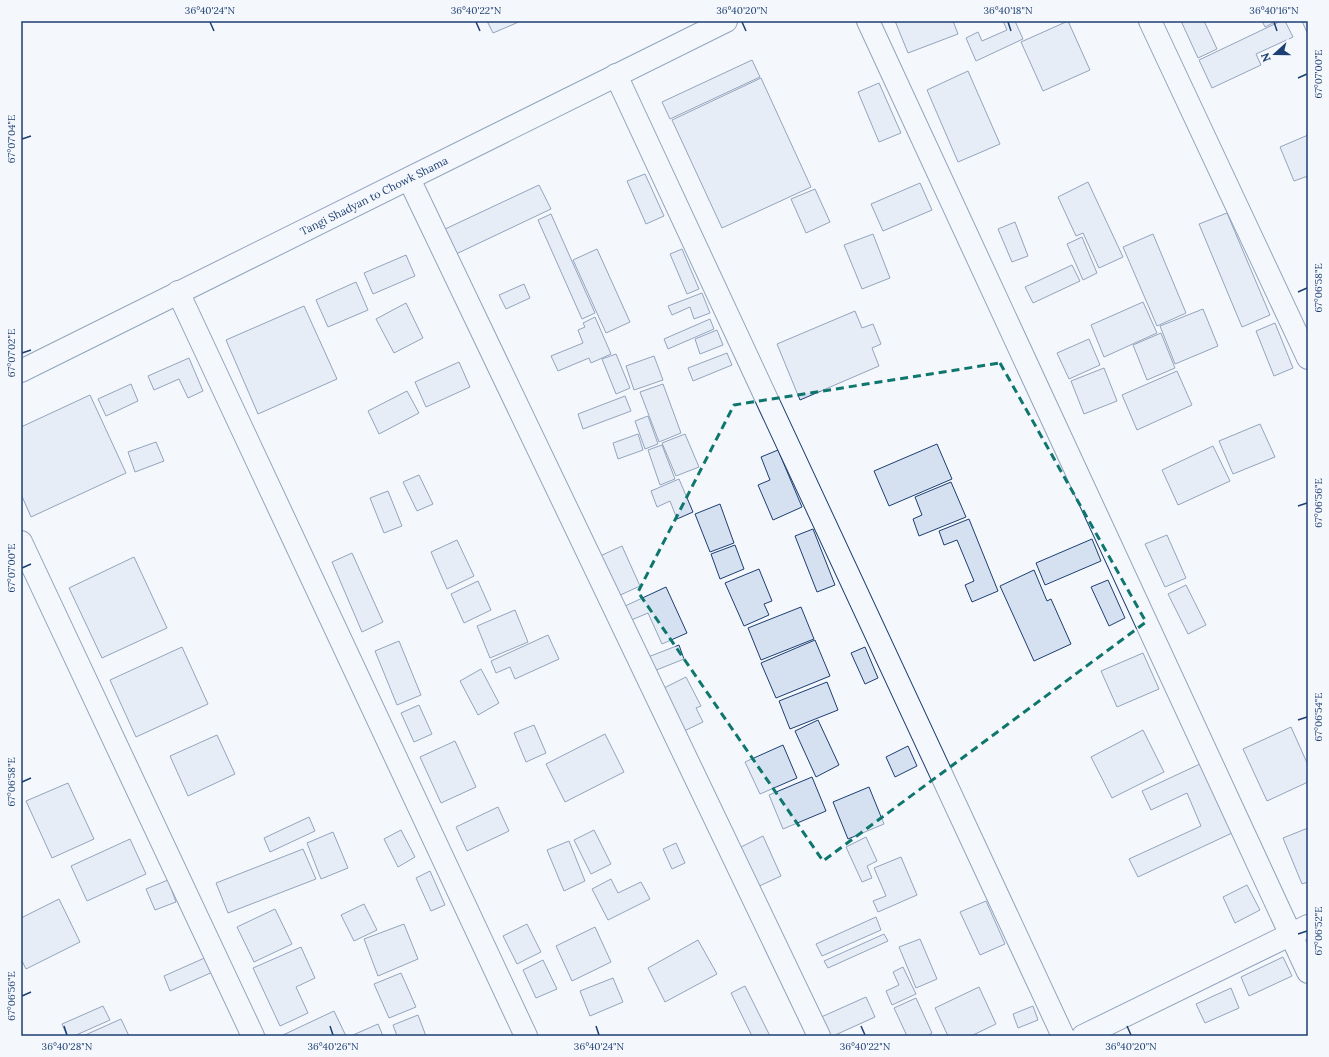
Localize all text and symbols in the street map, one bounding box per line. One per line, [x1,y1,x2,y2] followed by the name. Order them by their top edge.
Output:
[185,4,236,17] text: 36°40'24"N
[451,4,502,17] text: 36°40'22"N
[716,4,768,17] text: 36°40'20"N
[983,4,1033,17] text: 36°40'18"N
[1249,4,1299,17] text: 36°40'16"N
[1255,34,1295,74] north arrow
[1312,49,1325,99] text: 67°07'00"E
[1257,51,1274,64] text: N
[5,115,18,163] text: 67°07'04"E
[298,153,451,238] street label: Tangi Shadyan to Chowk Shama
[1312,263,1325,313] text: 67°06'58"E
[5,329,18,377] text: 67°07'02"E
[1312,478,1325,528] text: 67°06'56"E
[5,543,18,593] text: 67°07'00"E
[1312,693,1325,741] text: 67°06'54"E
[5,757,18,807] text: 67°06'58"E
[1312,907,1325,955] text: 67°06'52"E
[5,971,18,1021] text: 67°06'56"E
[42,1040,93,1053] text: 36°40'28"N
[307,1040,359,1053] text: 36°40'26"N
[574,1040,625,1053] text: 36°40'24"N
[840,1040,891,1053] text: 36°40'22"N
[1105,1040,1157,1053] text: 36°40'20"N

